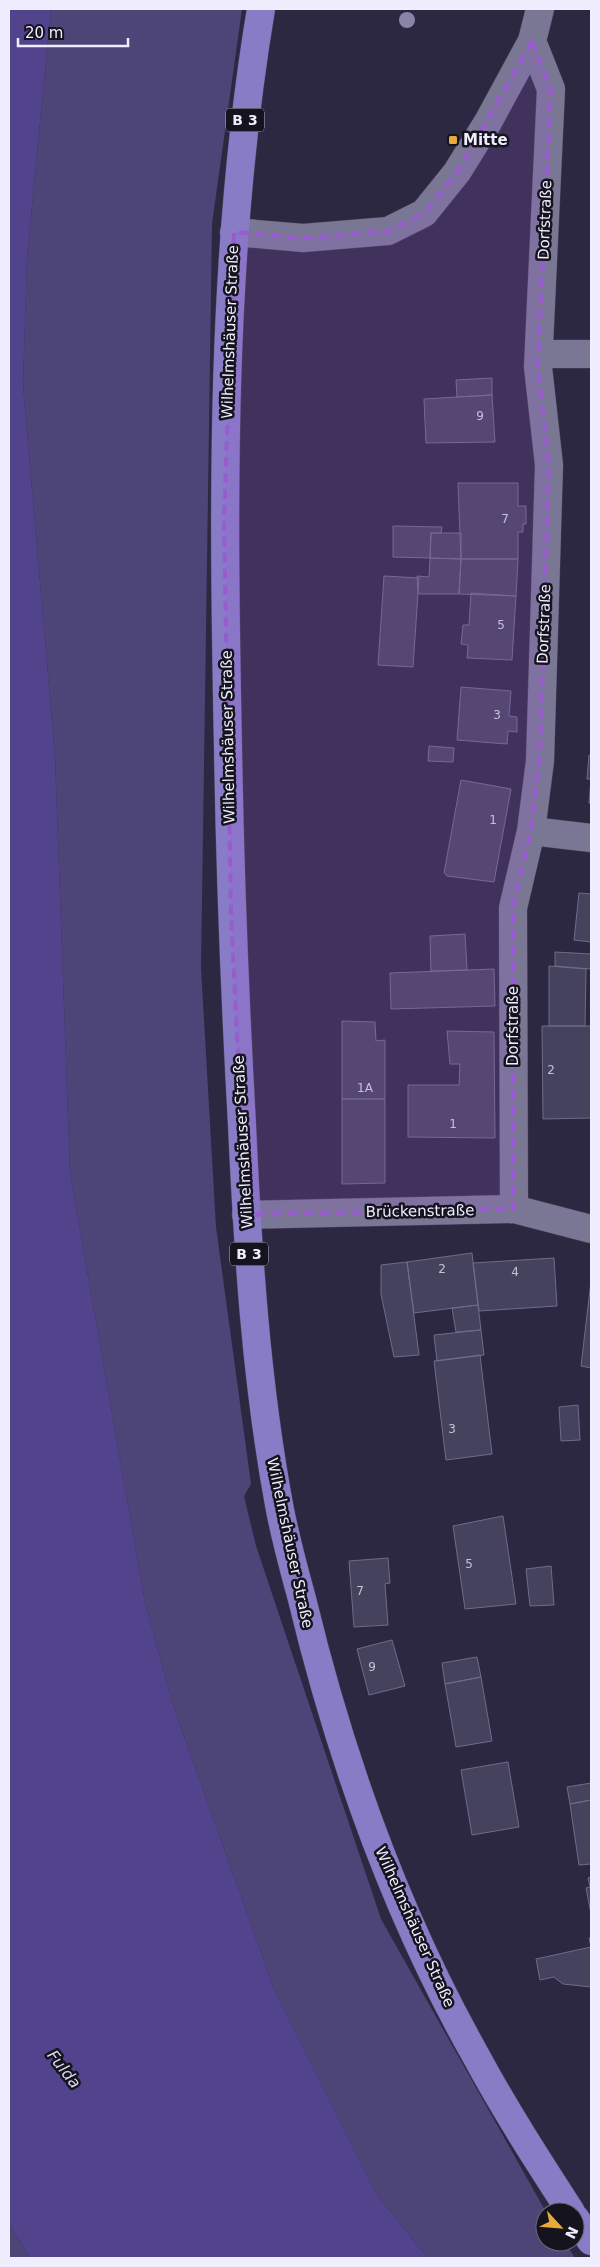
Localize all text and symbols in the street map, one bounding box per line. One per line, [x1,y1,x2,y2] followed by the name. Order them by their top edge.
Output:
[18,15,128,47] scale bar
[25,24,63,42] text: 20 m
[226,108,264,132] road number: B 3
[463,131,508,149] place label: Mitte
[447,134,459,146] marker: Mitte
[535,180,555,260] street label: Dorfstraße
[218,245,242,419] street label: Wilhelmshäuser Straße
[476,409,484,423] house number: 9
[501,512,509,526] house number: 7
[534,584,554,664] street label: Dorfstraße
[497,618,505,632] house number: 5
[217,650,239,824] street label: Wilhelmshäuser Straße
[493,708,501,722] house number: 3
[489,813,497,827] house number: 1
[504,986,522,1066] street label: Dorfstraße
[229,1055,257,1229] street label: Wilhelmshäuser Straße
[547,1063,555,1077] house number: 2
[357,1081,374,1095] house number: 1A
[449,1117,457,1131] house number: 1
[365,1201,475,1221] street label: Brückenstraße
[230,1242,268,1266] road number: B 3
[438,1262,446,1276] house number: 2
[511,1265,519,1279] house number: 4
[448,1422,456,1436] house number: 3
[263,1456,317,1630] street label: Wilhelmshäuser Straße
[465,1557,473,1571] house number: 5
[356,1584,364,1598] house number: 7
[368,1660,376,1674] house number: 9
[371,1844,459,2010] street label: Wilhelmshäuser Straße
[43,2046,85,2092] water label: Fulda
[535,2202,585,2252] north arrow
[562,2224,581,2241] text: N

